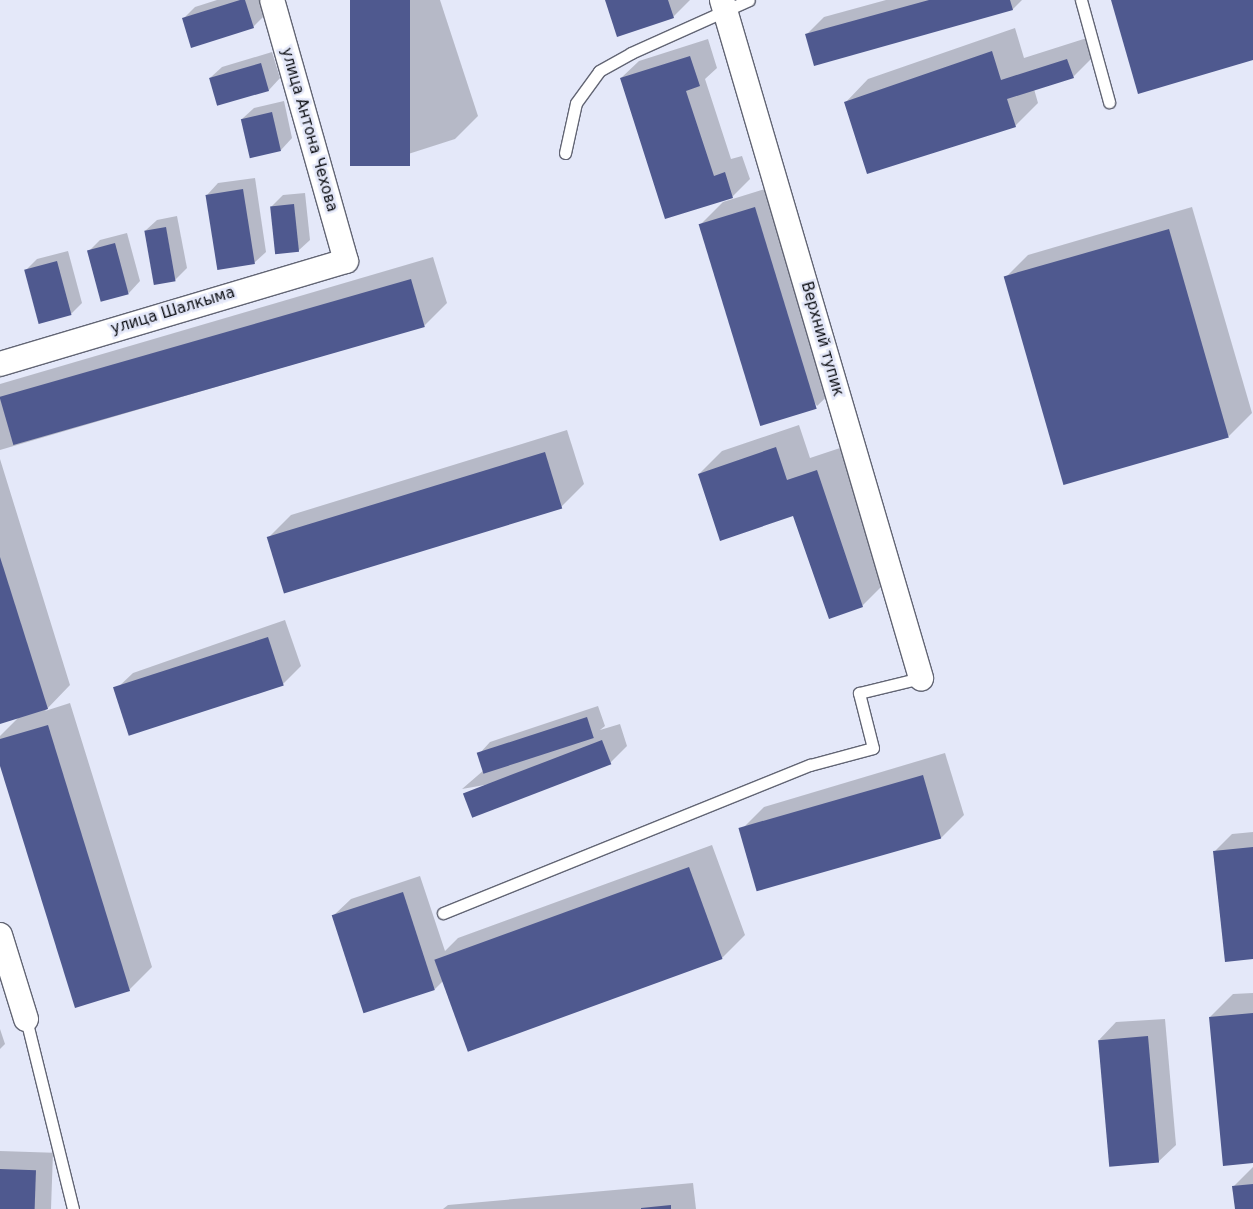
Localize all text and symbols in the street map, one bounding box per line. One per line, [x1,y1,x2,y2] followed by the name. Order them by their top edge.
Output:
[277,46,341,214] street label: улица Антона Чехова
[797,280,847,398] street label: Верхний тупик
[109,284,237,338] street label: улица Шалкыма

